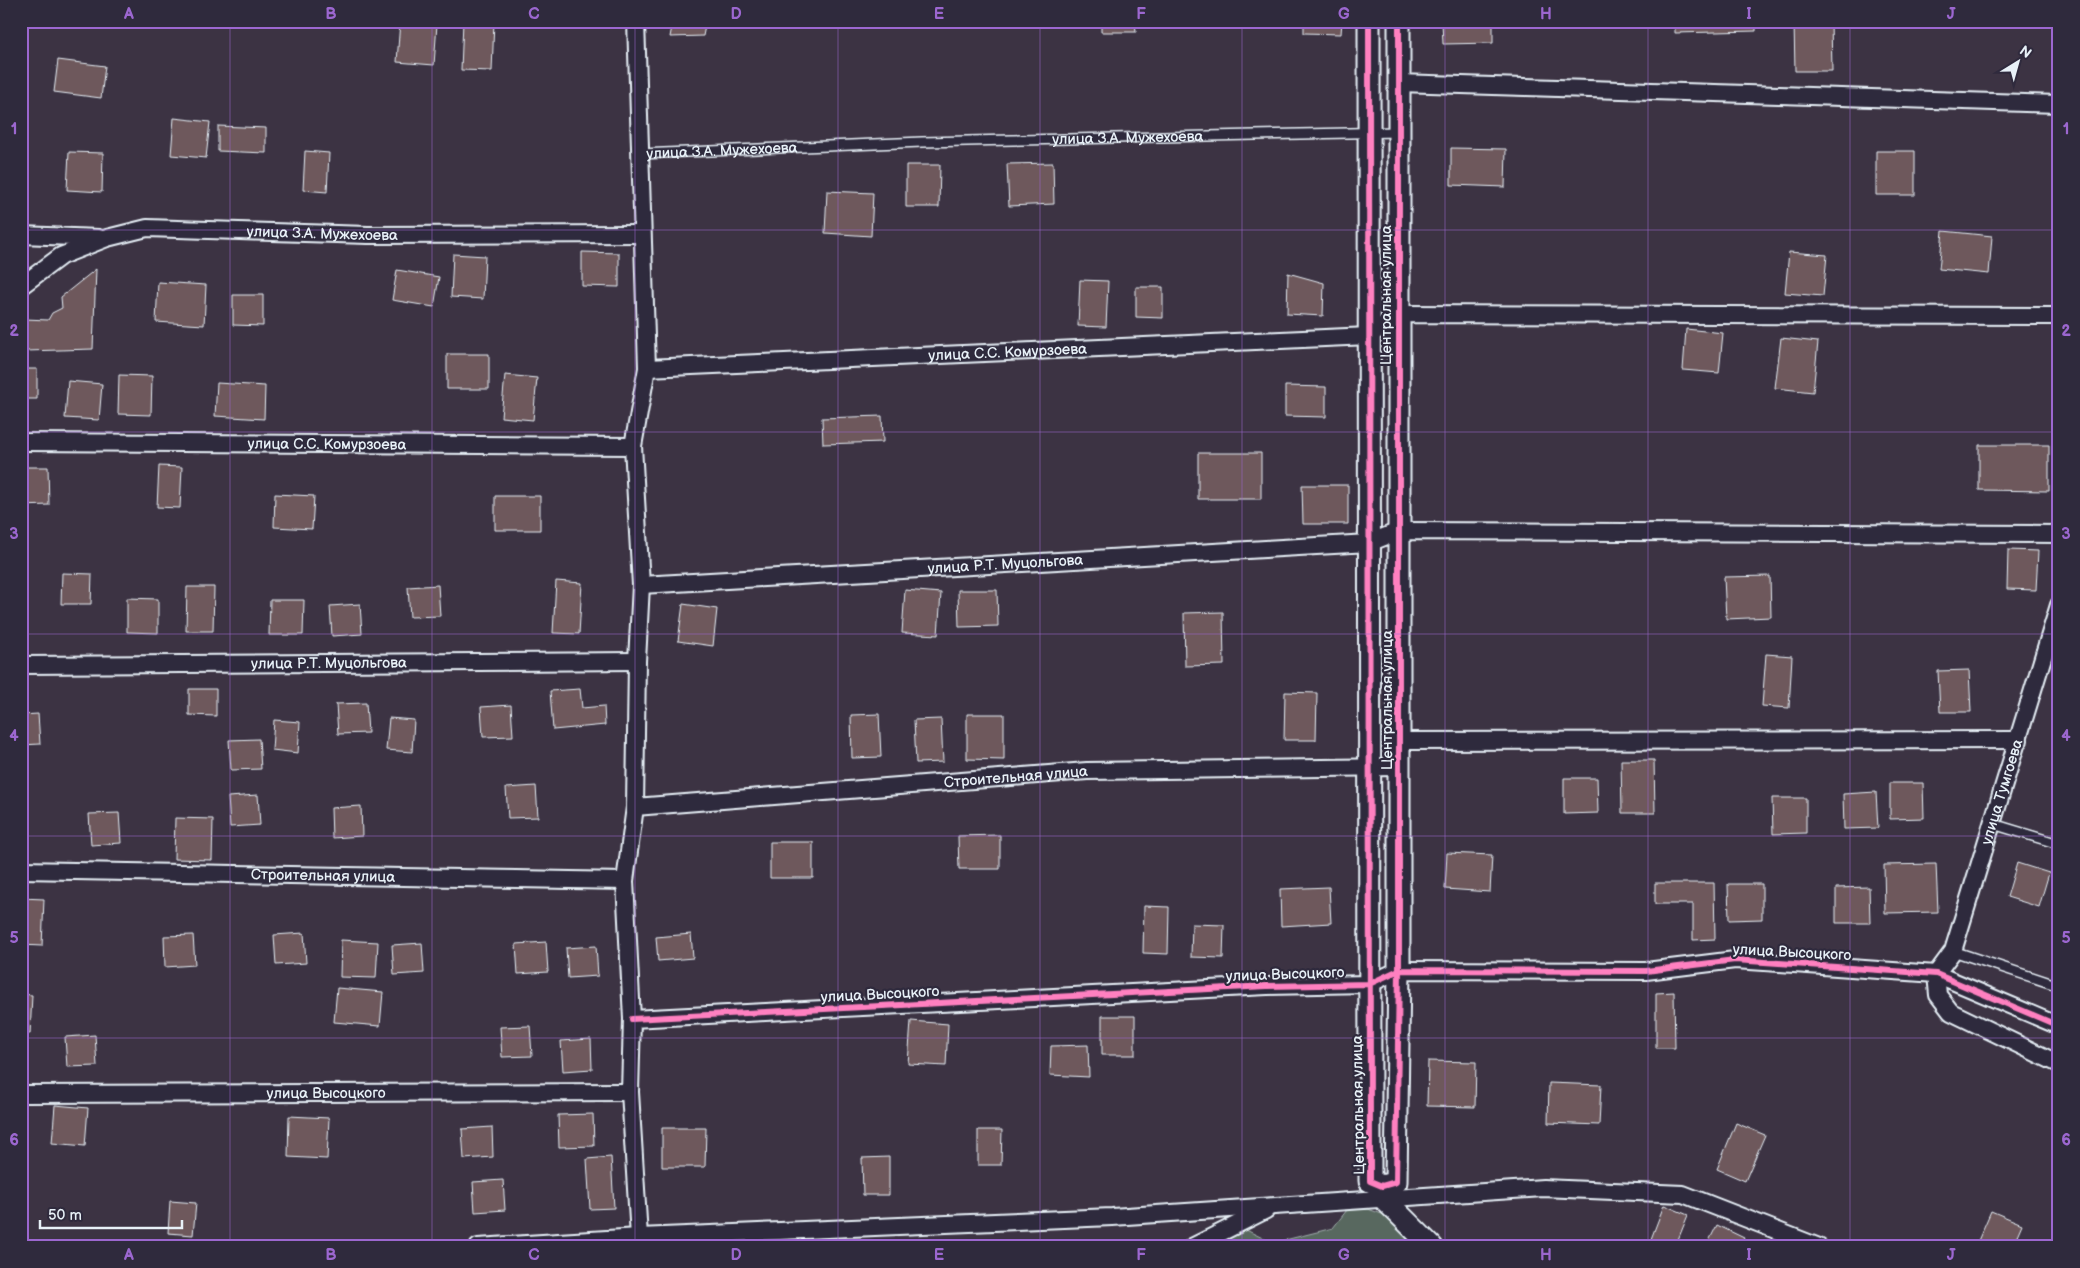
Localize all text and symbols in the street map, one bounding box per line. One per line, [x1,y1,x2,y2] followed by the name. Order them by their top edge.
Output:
[123,5,134,24] text: A
[325,5,337,24] text: B
[528,5,540,24] text: C
[730,5,742,24] text: D
[934,5,944,24] text: E
[1136,5,1146,24] text: F
[1338,5,1350,24] text: G
[1540,5,1552,24] text: H
[1746,5,1752,24] text: I
[1947,5,1956,24] text: J
[1992,38,2042,88] north arrow
[2016,42,2035,62] text: N
[11,120,17,139] text: 1
[2063,120,2069,139] text: 1
[1052,127,1204,149] street label: улица З.А. Мужехоева
[646,138,798,164] street label: улица З.А. Мужехоева
[246,222,398,245] street label: улица З.А. Мужехоева
[1377,225,1396,365] street label: Центральная улица
[9,322,19,341] text: 2
[2061,322,2071,341] text: 2
[928,340,1087,366] street label: улица С.С. Комурзоева
[248,434,407,455] street label: улица С.С. Комурзоева
[9,525,19,544] text: 3
[2061,525,2071,544] text: 3
[927,550,1084,578] street label: улица Р.Т. Муцольгова
[1378,630,1397,770] street label: Центральная улица
[251,653,407,674] street label: улица Р.Т. Муцольгова
[9,727,19,746] text: 4
[2061,727,2071,746] text: 4
[1977,737,2027,847] street label: улица Тумгоева
[943,762,1089,792] street label: Строительная улица
[251,865,395,887] street label: Строительная улица
[9,929,19,948] text: 5
[2061,929,2071,948] text: 5
[1732,940,1852,965] street label: улица Высоцкого
[1225,963,1345,986] street label: улица Высоцкого
[820,982,940,1007] street label: улица Высоцкого
[1348,1035,1369,1175] street label: Центральная улица
[267,1084,386,1103] street label: улица Высоцкого
[9,1131,19,1150] text: 6
[2061,1131,2071,1150] text: 6
[40,1198,182,1230] scale bar
[48,1206,82,1225] text: 50 m
[123,1246,134,1265] text: A
[325,1246,337,1265] text: B
[528,1246,540,1265] text: C
[730,1246,742,1265] text: D
[934,1246,944,1265] text: E
[1136,1246,1146,1265] text: F
[1338,1246,1350,1265] text: G
[1540,1246,1552,1265] text: H
[1746,1246,1752,1265] text: I
[1947,1246,1956,1265] text: J

